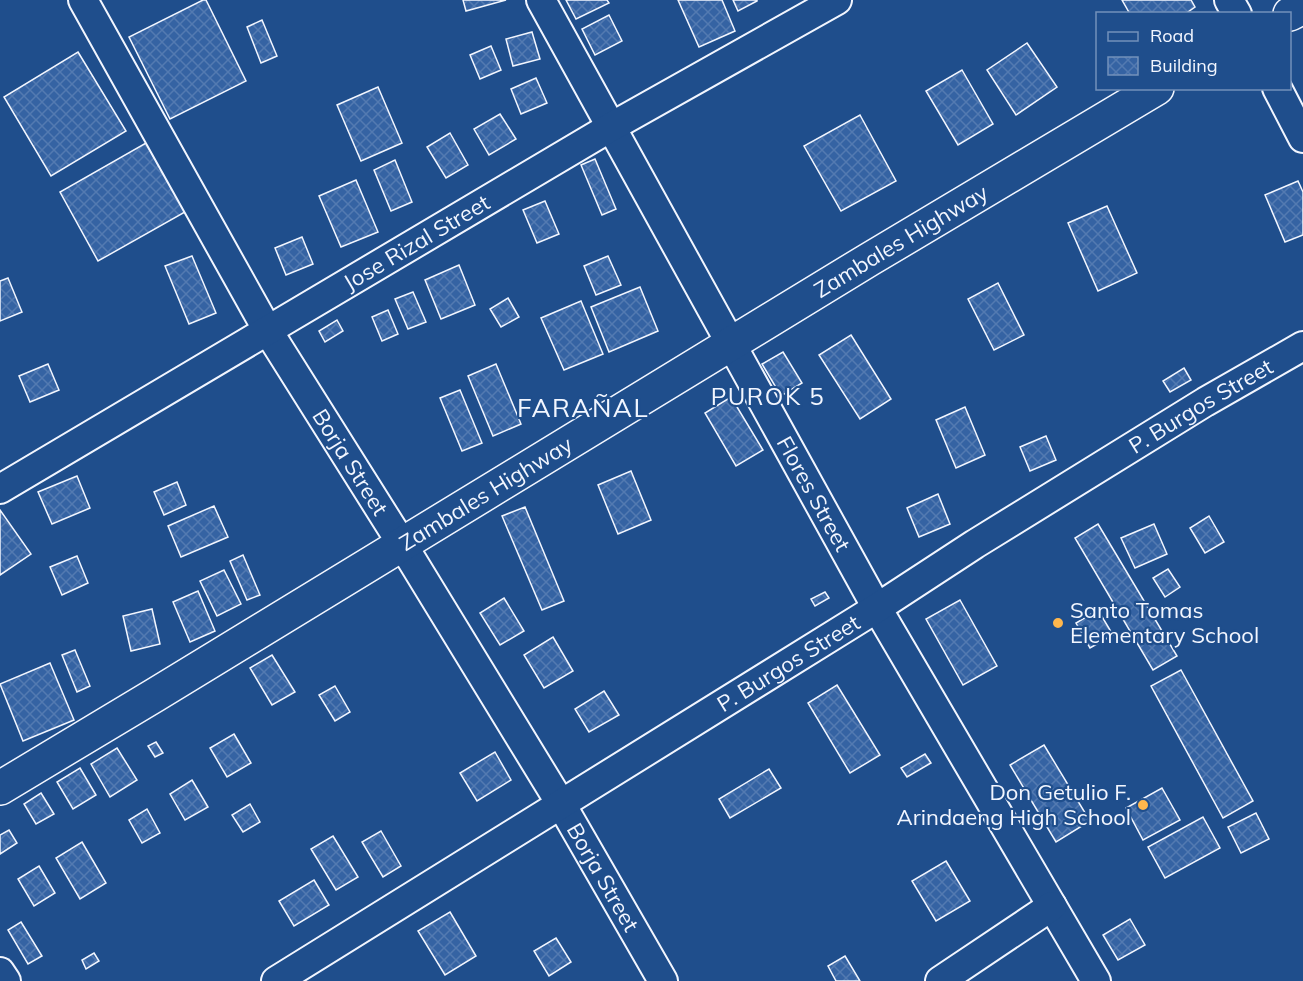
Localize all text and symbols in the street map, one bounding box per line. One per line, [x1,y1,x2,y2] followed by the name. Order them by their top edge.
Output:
[1096,12,1291,90] legend
[1150,24,1194,47] text: Road
[1150,54,1218,77] text: Building
[809,178,993,304] street label: Zambales Highway
[338,188,495,296] street label: Jose Rizal Street
[1123,352,1278,460] street label: P. Burgos Street
[711,381,825,411] district label: PUROK 5
[517,391,649,424] district label: FARAÑAL
[306,404,395,521] street label: Borja Street
[394,430,578,557] street label: Zambales Highway
[771,431,857,556] street label: Flores Street
[1070,596,1259,649] place label: Santo Tomas Elementary School
[712,608,865,718] street label: P. Burgos Street
[1051,616,1065,630] marker: Santo Tomas Elementary School
[897,778,1131,831] place label: Don Getulio F. Arindaeng High School
[1136,798,1150,812] marker: Don Getulio F. Arindaeng High School
[561,818,646,937] street label: Borja Street

